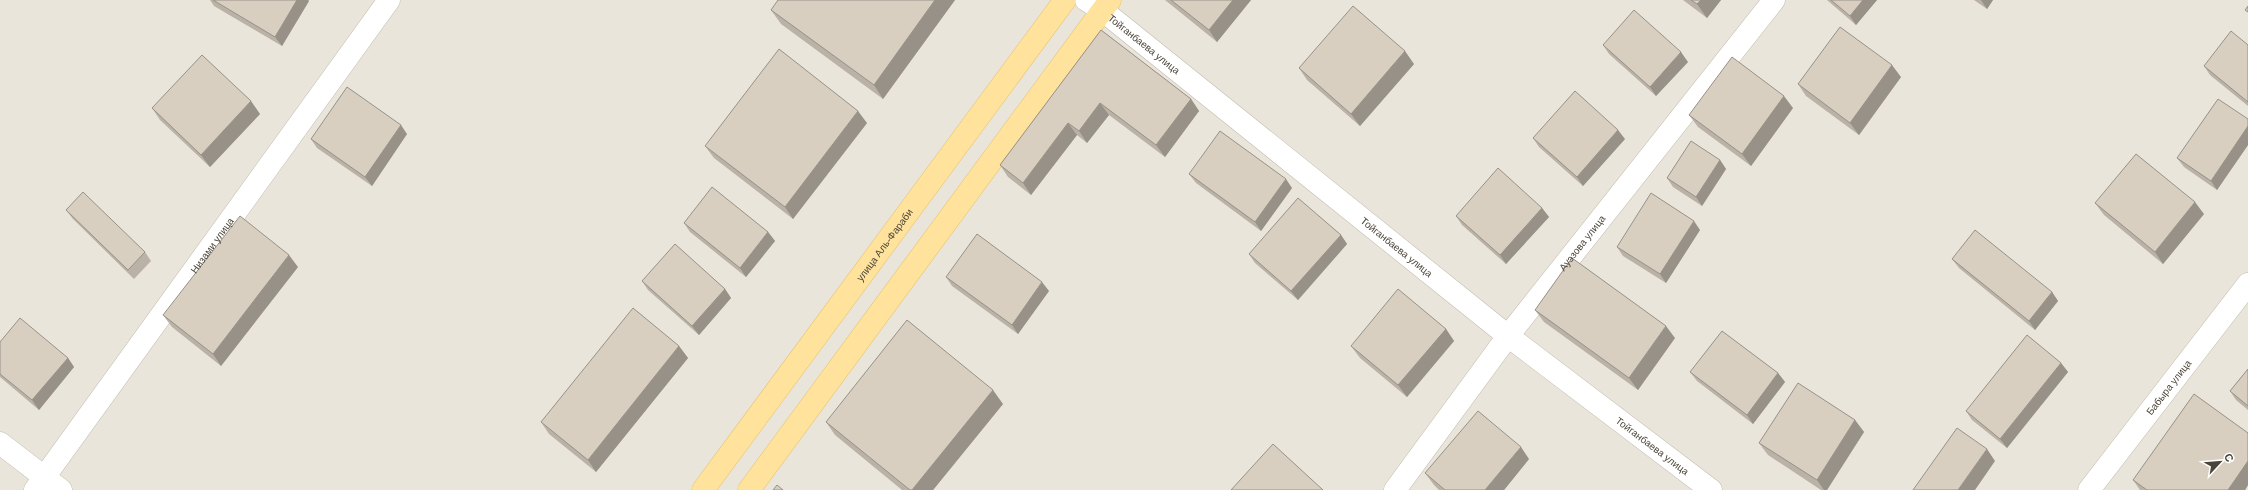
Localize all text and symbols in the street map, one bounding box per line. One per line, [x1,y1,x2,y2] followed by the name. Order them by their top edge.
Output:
[1106,12,1183,76] street label: Тойганбаева улица
[854,206,915,283] street label: улица Аль-Фараби
[1557,212,1607,273] street label: Ауэзова улица
[188,215,236,275] street label: Низами улица
[1359,215,1435,279] street label: Тойганбаева улица
[2144,357,2193,417] street label: Бабыра улица
[1614,414,1692,477] street label: Тойганбаева улица
[2200,442,2240,482] north arrow
[2222,451,2236,464] text: С

